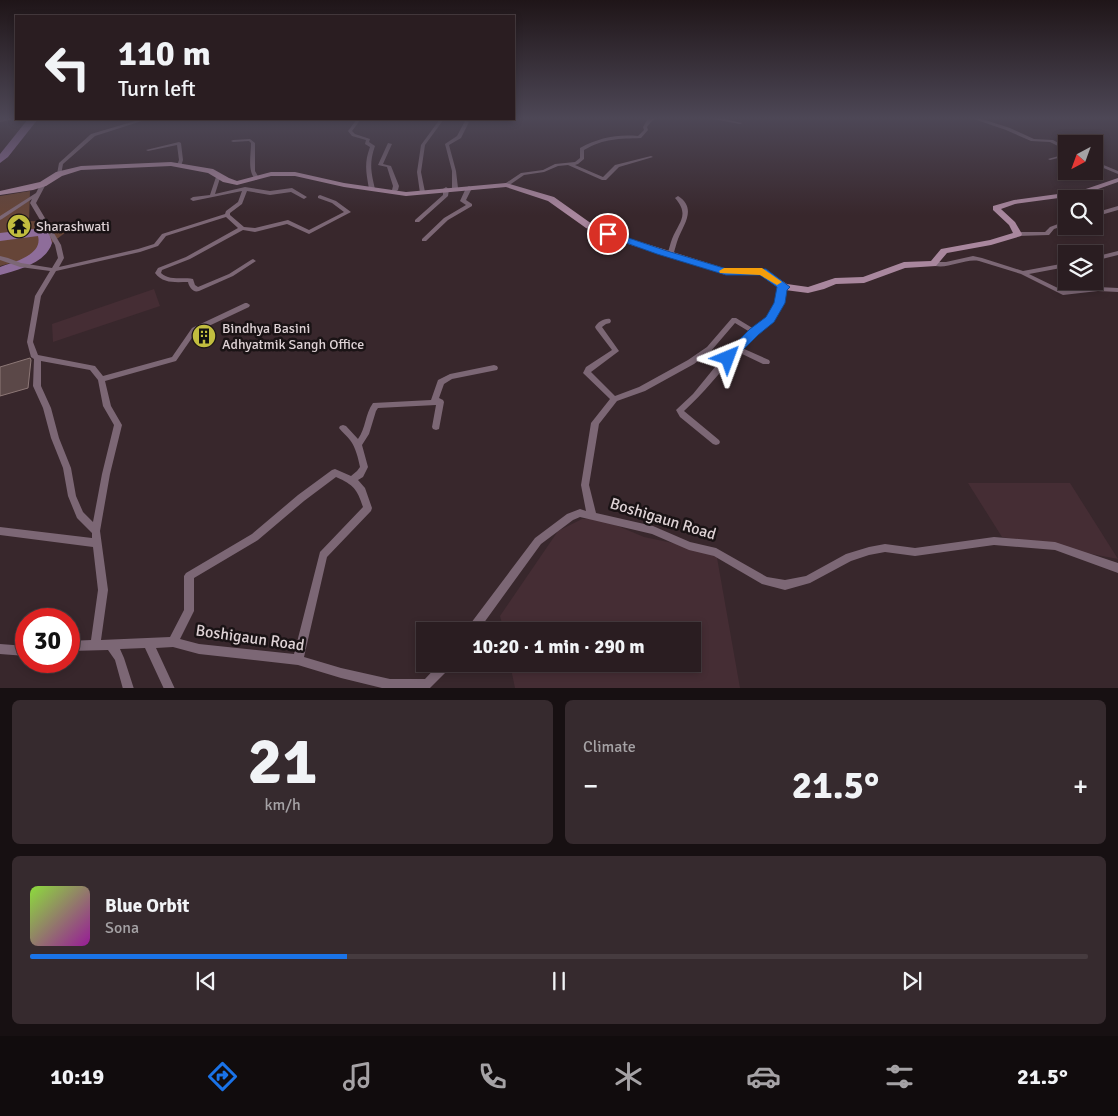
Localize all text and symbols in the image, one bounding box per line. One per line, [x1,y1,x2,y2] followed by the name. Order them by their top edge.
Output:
[118,32,211,75] text: 110 m
[35,35,100,100] icon: left
[118,75,196,102] text: Turn left
[1058,135,1102,180] north arrow
[1058,135,1103,290] map controls
[1058,190,1103,235] button: search
[6,213,32,239] temple icon: Sharashwati
[587,213,629,255] pin
[36,218,110,235] place label: Sharashwati
[594,220,622,248] icon: arrive
[1058,245,1103,290] button: layers
[222,320,364,353] place label: Bindhya Basini Adhyatmik Sangh Office
[191,323,217,349] building icon: Bindhya Basini Adhyatmik Sangh Office
[701,331,753,383] position arrow
[608,493,718,545] street label: Boshigaun Road
[15,608,80,673] speed limit sign: 30
[194,620,306,656] street label: Boshigaun Road
[472,635,645,659] text: 10:20 · 1 min · 290 m
[247,722,318,802] text: 21
[583,737,636,757] text: Climate
[792,762,879,809] text: 21.5°
[583,769,598,803] text: −
[1073,769,1088,803] text: +
[264,795,301,815] text: km/h
[105,894,189,918] text: Blue Orbit
[105,918,139,938] text: Sona
[192,967,220,995] icon: previous
[545,967,573,995] icon: pause
[898,967,926,995] icon: next
[205,1059,240,1094] icon: directions
[340,1059,375,1094] icon: music
[475,1059,510,1094] icon: phone
[611,1059,646,1094] icon: climate
[746,1059,781,1094] icon: car
[882,1059,917,1094] icon: filters
[50,1063,104,1090] text: 10:19
[1017,1063,1068,1090] text: 21.5°

